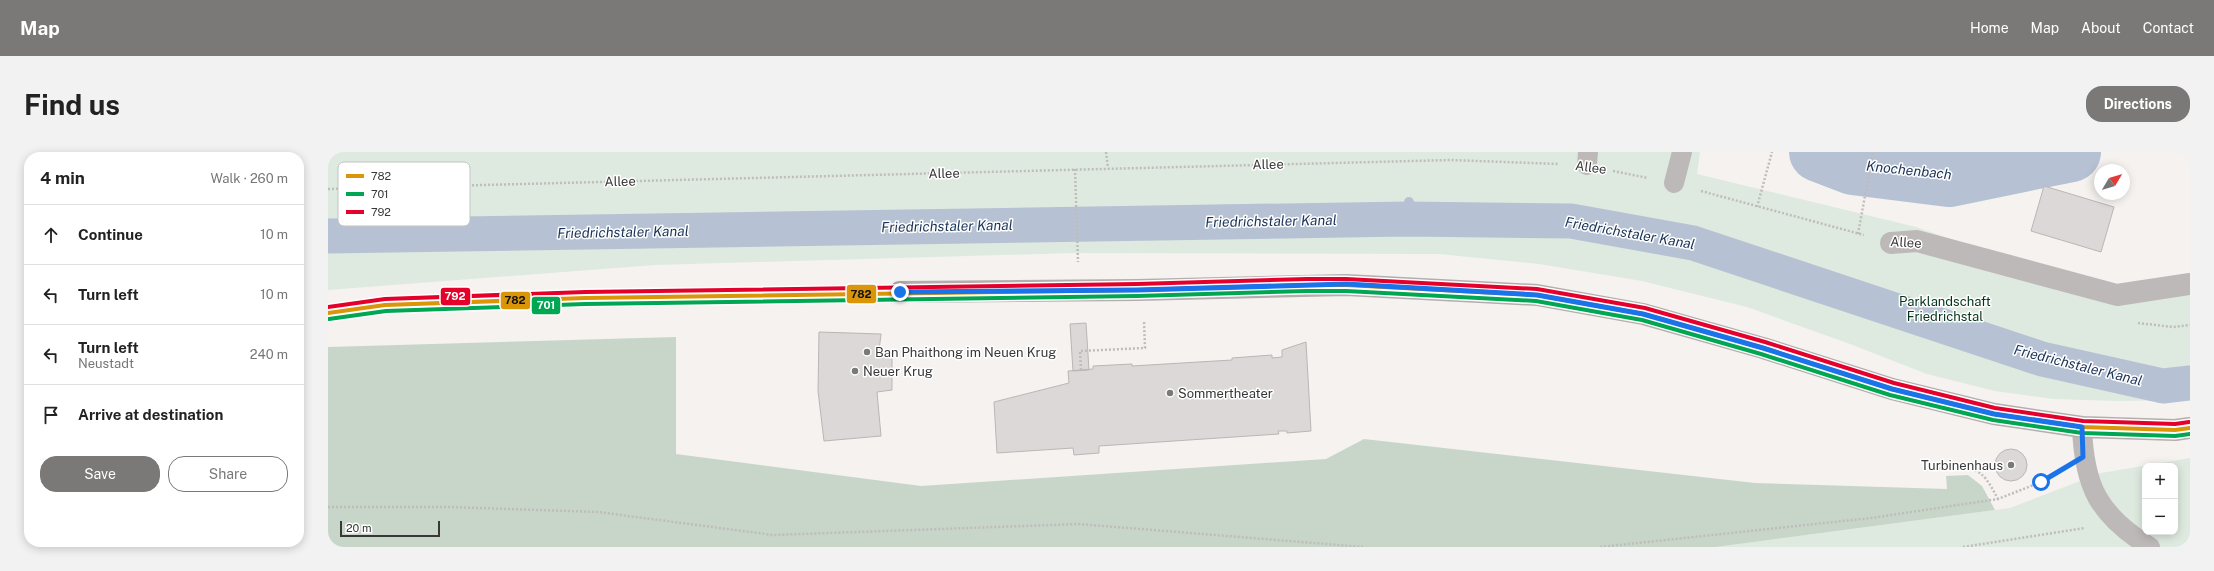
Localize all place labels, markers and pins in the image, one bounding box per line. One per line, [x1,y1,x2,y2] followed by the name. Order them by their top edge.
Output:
[875,345,1056,360] place label: Ban Phaithong im Neuen Krug
[862,347,872,357] marker: Ban Phaithong im Neuen Krug
[863,364,933,379] place label: Neuer Krug
[850,366,860,376] marker: Neuer Krug
[1178,386,1273,401] place label: Sommertheater
[1165,388,1175,398] marker: Sommertheater
[1921,458,2003,473] place label: Turbinenhaus
[2006,460,2016,470] marker: Turbinenhaus

